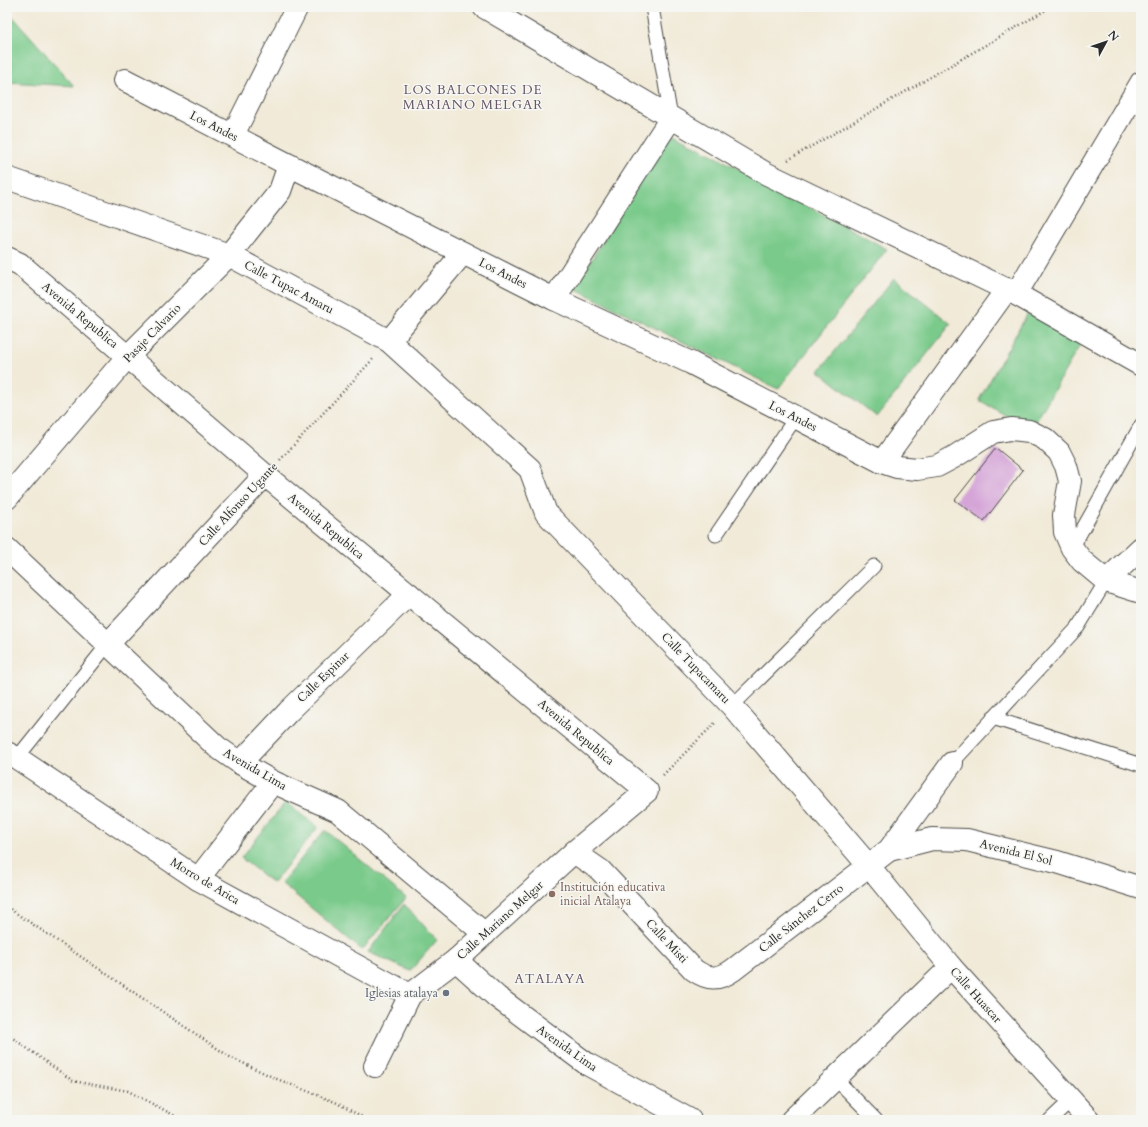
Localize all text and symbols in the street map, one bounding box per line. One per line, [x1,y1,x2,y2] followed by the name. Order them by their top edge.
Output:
[1086,22,1126,62] north arrow
[1104,27,1122,45] text: N
[403,81,543,114] district label: LOS BALCONES DE MARIANO MELGAR
[187,107,241,145] street label: Los Andes
[476,254,530,292] street label: Los Andes
[241,257,337,318] street label: Calle Tupac Amaru
[38,278,122,352] street label: Avenida Republica
[120,300,185,366] street label: Pasaje Calvario
[766,397,820,435] street label: Los Andes
[195,459,281,549] street label: Calle Alfonso Ugante
[284,489,368,563] street label: Avenida Republica
[658,629,734,707] street label: Calle Tupacamaru
[293,648,353,706] street label: Calle Espinar
[534,695,618,769] street label: Avenida Republica
[220,744,290,794] street label: Avenida Lima
[978,835,1054,869] street label: Avenida El Sol
[167,854,243,908] street label: Morro de Arica
[453,876,547,963] street label: Calle Mariano Melgar
[560,879,666,909] place label: Institución educativa inicial Atalaya
[755,880,847,956] street label: Calle Sánchez Cerro
[547,889,557,899] marker: Institución educativa inicial Atalaya
[642,915,692,967] street label: Calle Misti
[947,964,1006,1027] street label: Calle Huascar
[514,970,586,988] district label: ATALAYA
[365,985,439,1001] place label: Iglesias atalaya
[441,988,451,998] marker: Iglesias atalaya
[533,1021,601,1075] street label: Avenida Lima

